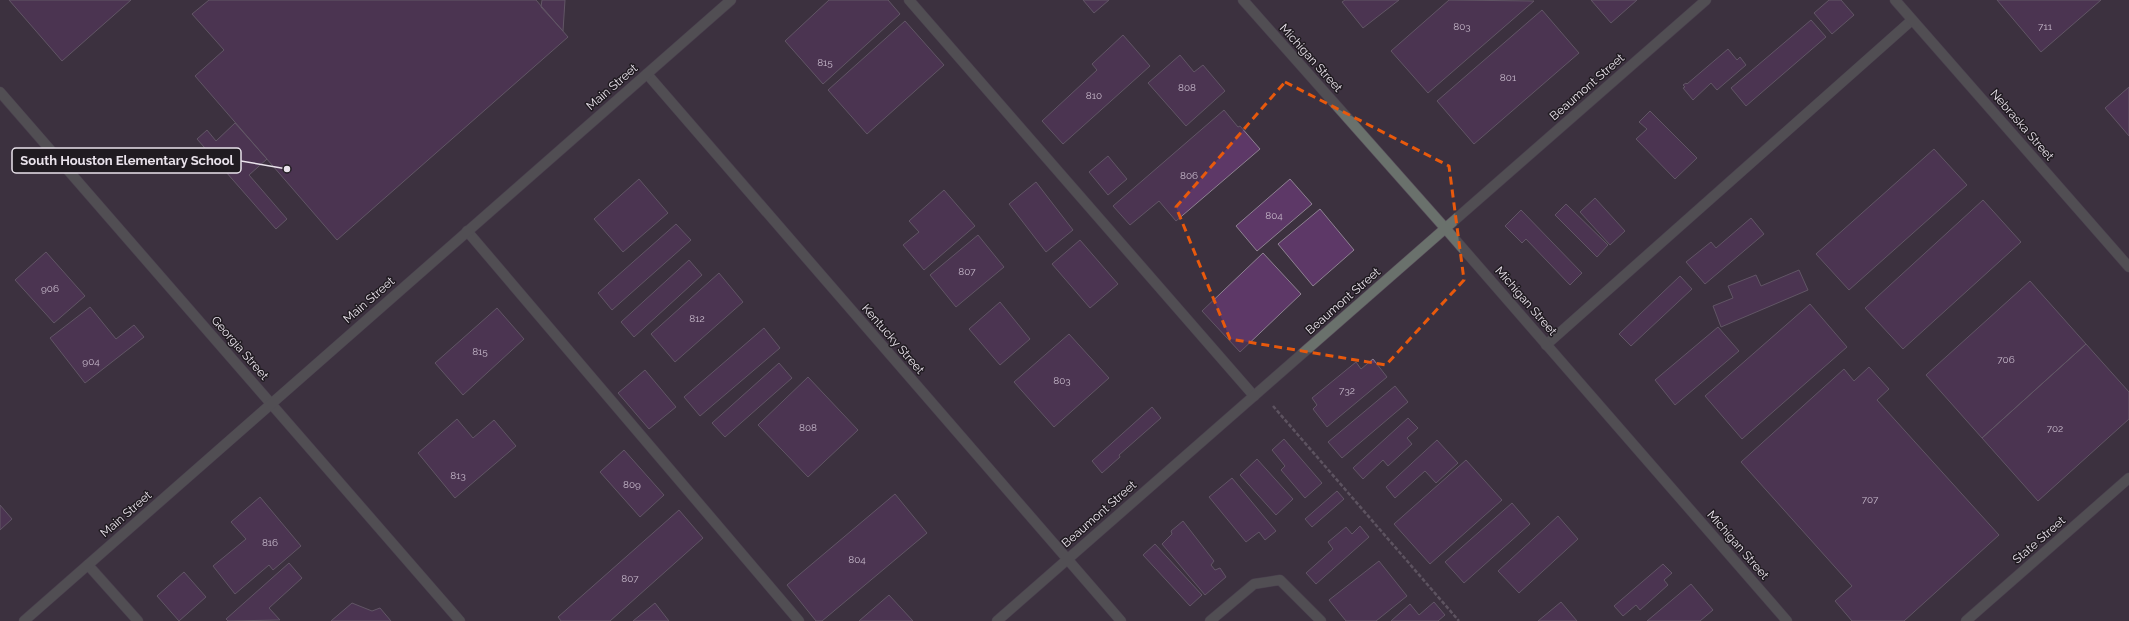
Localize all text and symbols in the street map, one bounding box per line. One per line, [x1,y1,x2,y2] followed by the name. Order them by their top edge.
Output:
[1277,21,1345,95] street label: Michigan Street
[1453,21,1471,32] house number: 803
[2038,21,2053,32] house number: 711
[1547,51,1627,123] street label: Beaumont Street
[817,57,833,68] house number: 815
[584,61,640,113] street label: Main Street
[1500,72,1517,83] house number: 801
[1178,82,1196,93] house number: 808
[1987,87,2057,163] street label: Nebraska Street
[1086,90,1102,101] house number: 810
[12,148,241,173] callout: South Houston Elementary School
[20,153,235,168] text: South Houston Elementary School
[1180,170,1198,181] house number: 806
[1265,210,1283,221] house number: 804
[1492,264,1560,338] street label: Michigan Street
[1303,265,1383,337] street label: Beaumont Street
[958,266,976,277] house number: 807
[341,274,397,326] street label: Main Street
[41,283,59,294] house number: 906
[859,301,927,377] street label: Kentucky Street
[209,313,271,383] street label: Georgia Street
[689,313,705,324] house number: 812
[472,346,488,357] house number: 815
[1997,354,2015,365] house number: 706
[82,356,100,367] house number: 904
[1053,375,1071,386] house number: 803
[1339,385,1355,396] house number: 732
[799,422,817,433] house number: 808
[2047,423,2063,434] house number: 702
[450,470,466,481] house number: 813
[1059,478,1139,550] street label: Beaumont Street
[623,479,641,490] house number: 809
[98,488,154,540] street label: Main Street
[1862,494,1879,505] house number: 707
[1704,508,1772,582] street label: Michigan Street
[2010,513,2068,567] street label: State Street
[262,537,278,548] house number: 816
[848,554,866,565] house number: 804
[621,573,639,584] house number: 807

